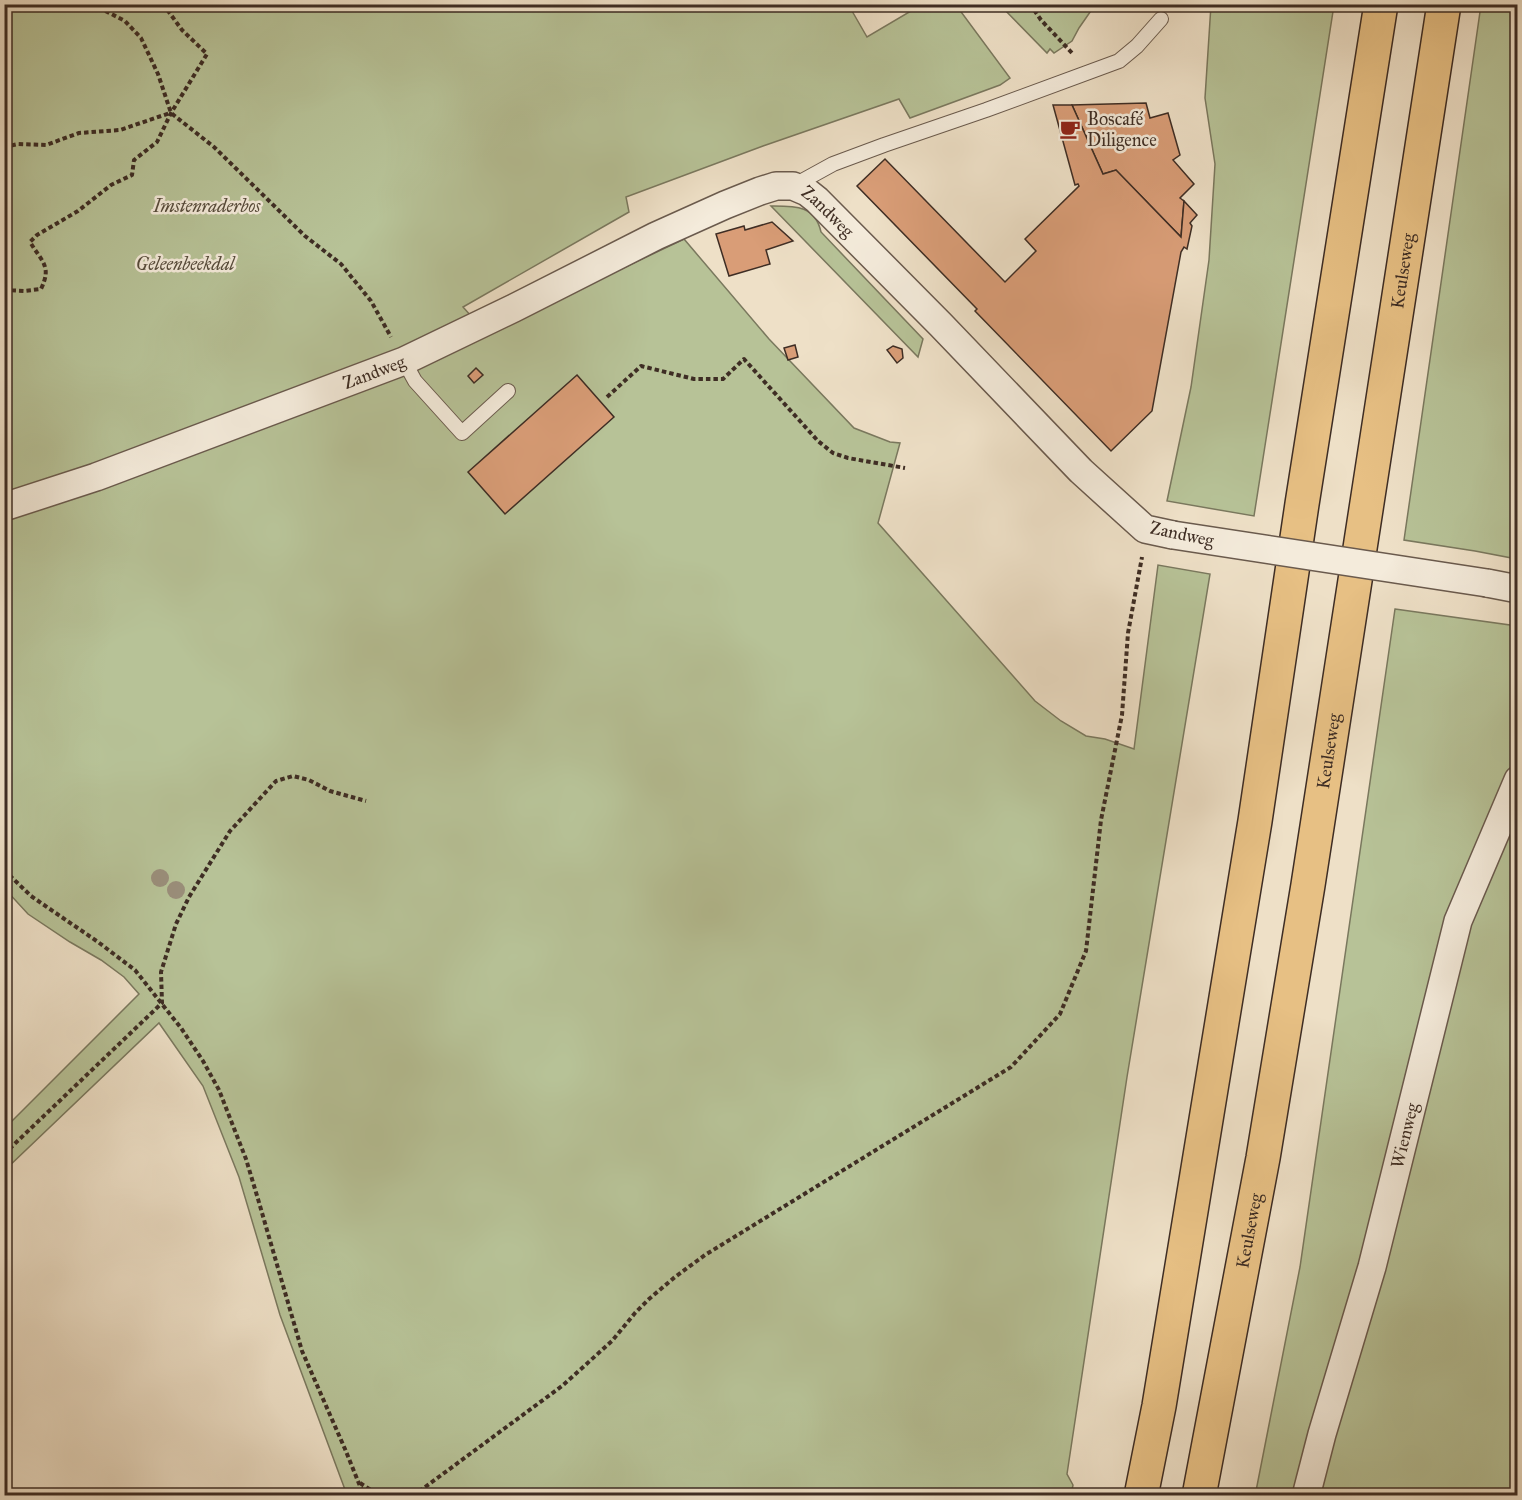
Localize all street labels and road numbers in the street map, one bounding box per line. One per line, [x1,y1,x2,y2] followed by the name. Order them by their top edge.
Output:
[797,181,859,243] street label: Zandweg
[1386,231,1421,310] street label: Keulseweg
[340,350,409,394] street label: Zandweg
[1148,516,1217,553] street label: Zandweg
[1312,711,1346,791] street label: Keulseweg
[1386,1100,1425,1170] street label: Wienweg
[1231,1191,1268,1270] street label: Keulseweg

